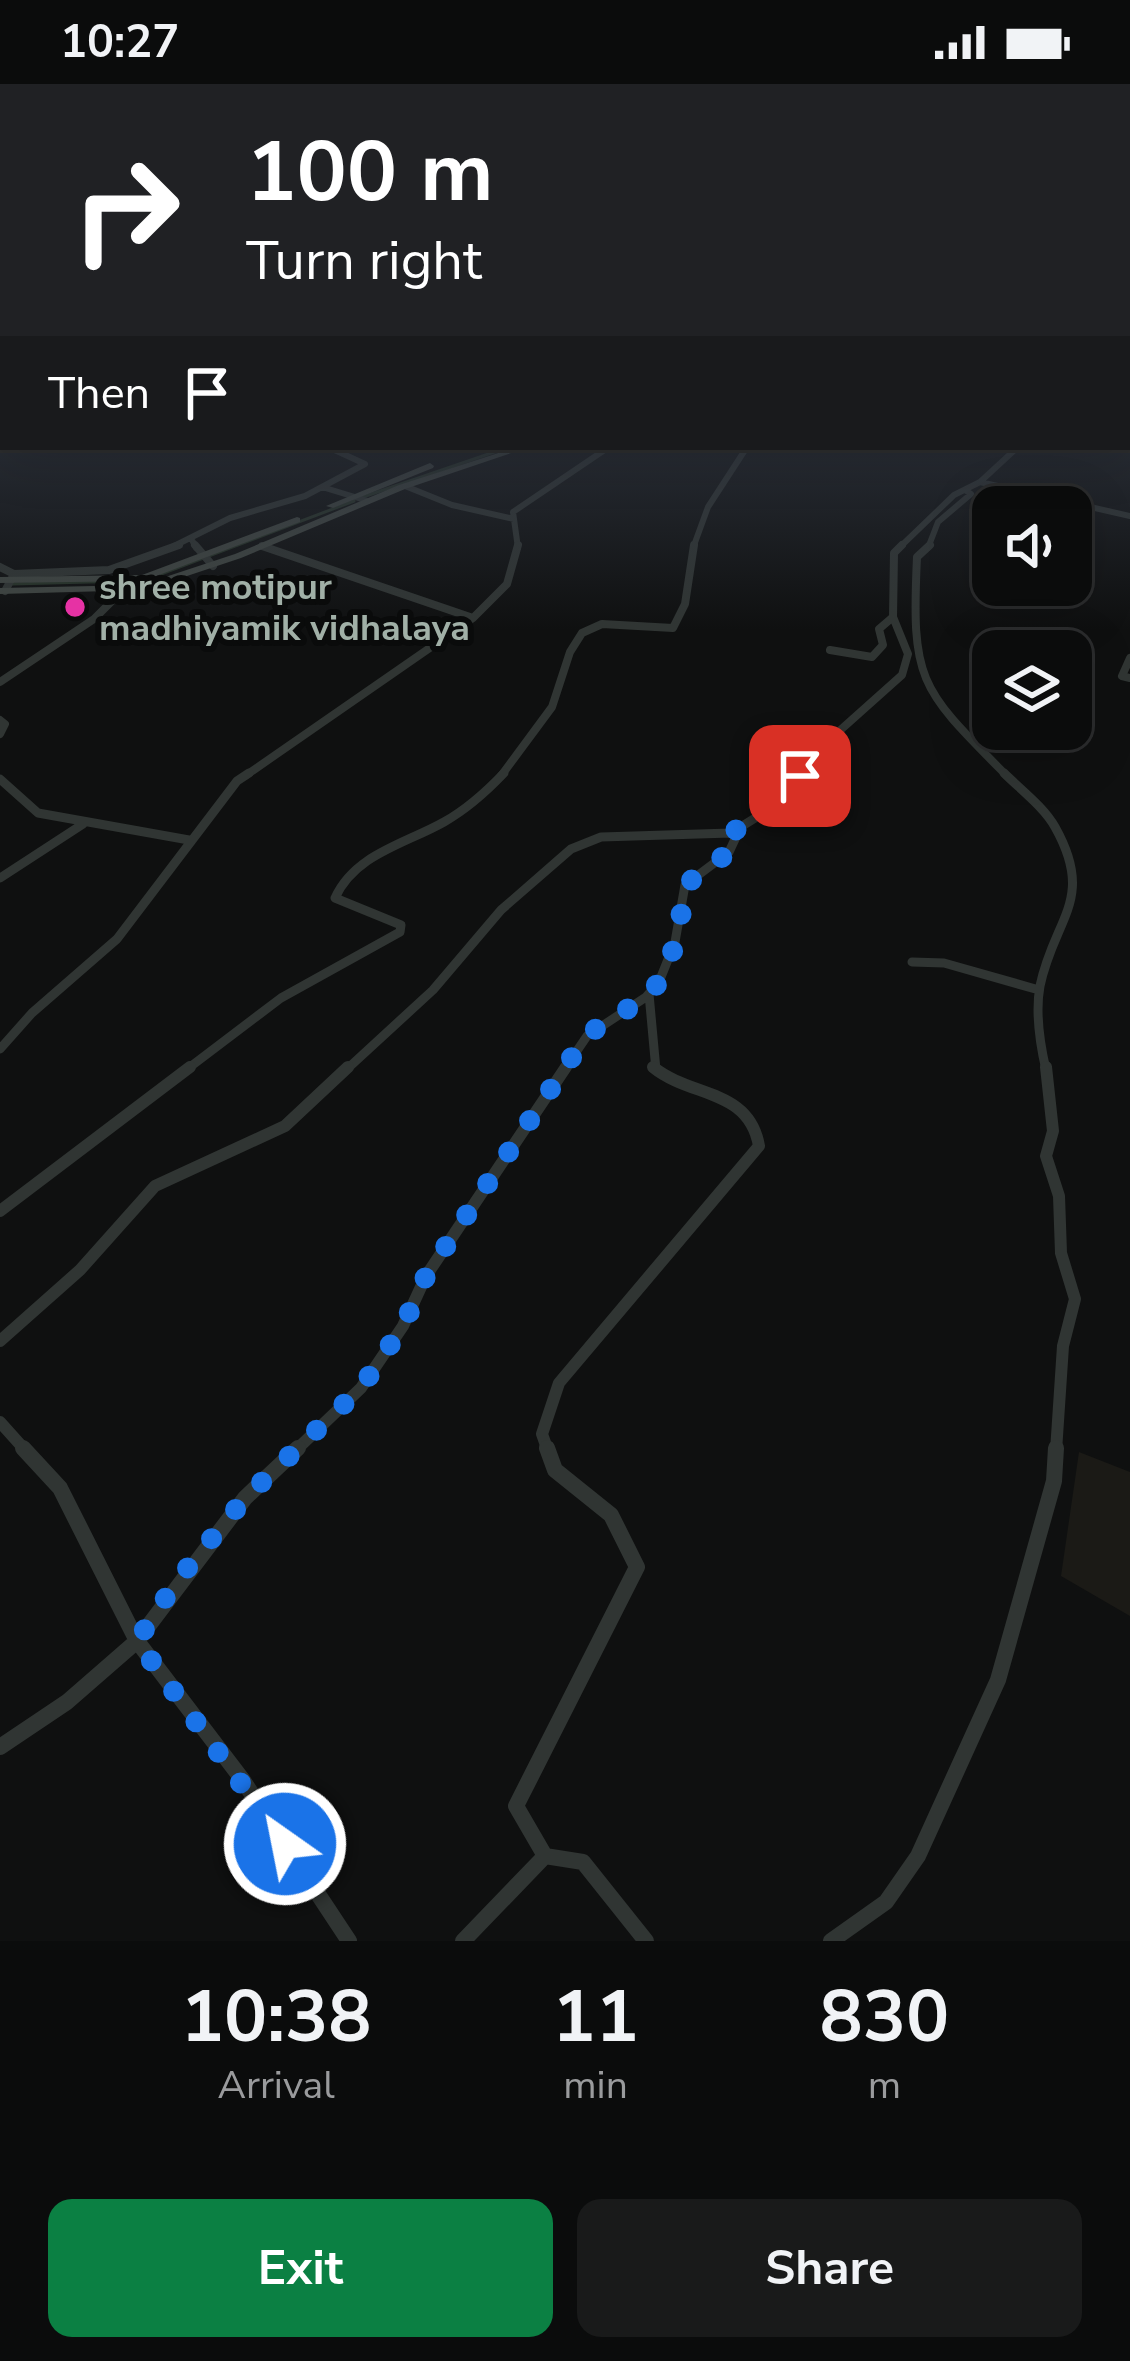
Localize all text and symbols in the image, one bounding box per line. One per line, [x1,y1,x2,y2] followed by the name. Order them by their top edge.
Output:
[60,12,179,73] text: 10:27
[246,115,494,230] text: 100 m
[48,132,204,288] icon: right
[246,224,482,298] text: Turn right
[174,360,240,426] icon: arrive
[48,363,150,424] text: Then
[972,486,1092,750] map controls
[972,486,1092,606] button: sound
[99,563,470,653] place label: shree motipur madhiyamik vidhalaya
[62,594,88,620] marker: shree motipur madhiyamik vidhalaya
[972,630,1092,750] button: layers
[749,725,851,827] pin
[767,743,833,809] icon: arrive
[222,1781,348,1907] position arrow
[181,1968,371,2066] text: 10:38
[552,1968,639,2066] text: 11
[820,1968,949,2066] text: 830
[218,2059,335,2112] text: Arrival
[563,2059,628,2112] text: min
[868,2059,901,2112] text: m
[48,2199,553,2337] button: Exit
[577,2199,1082,2337] button: Share

